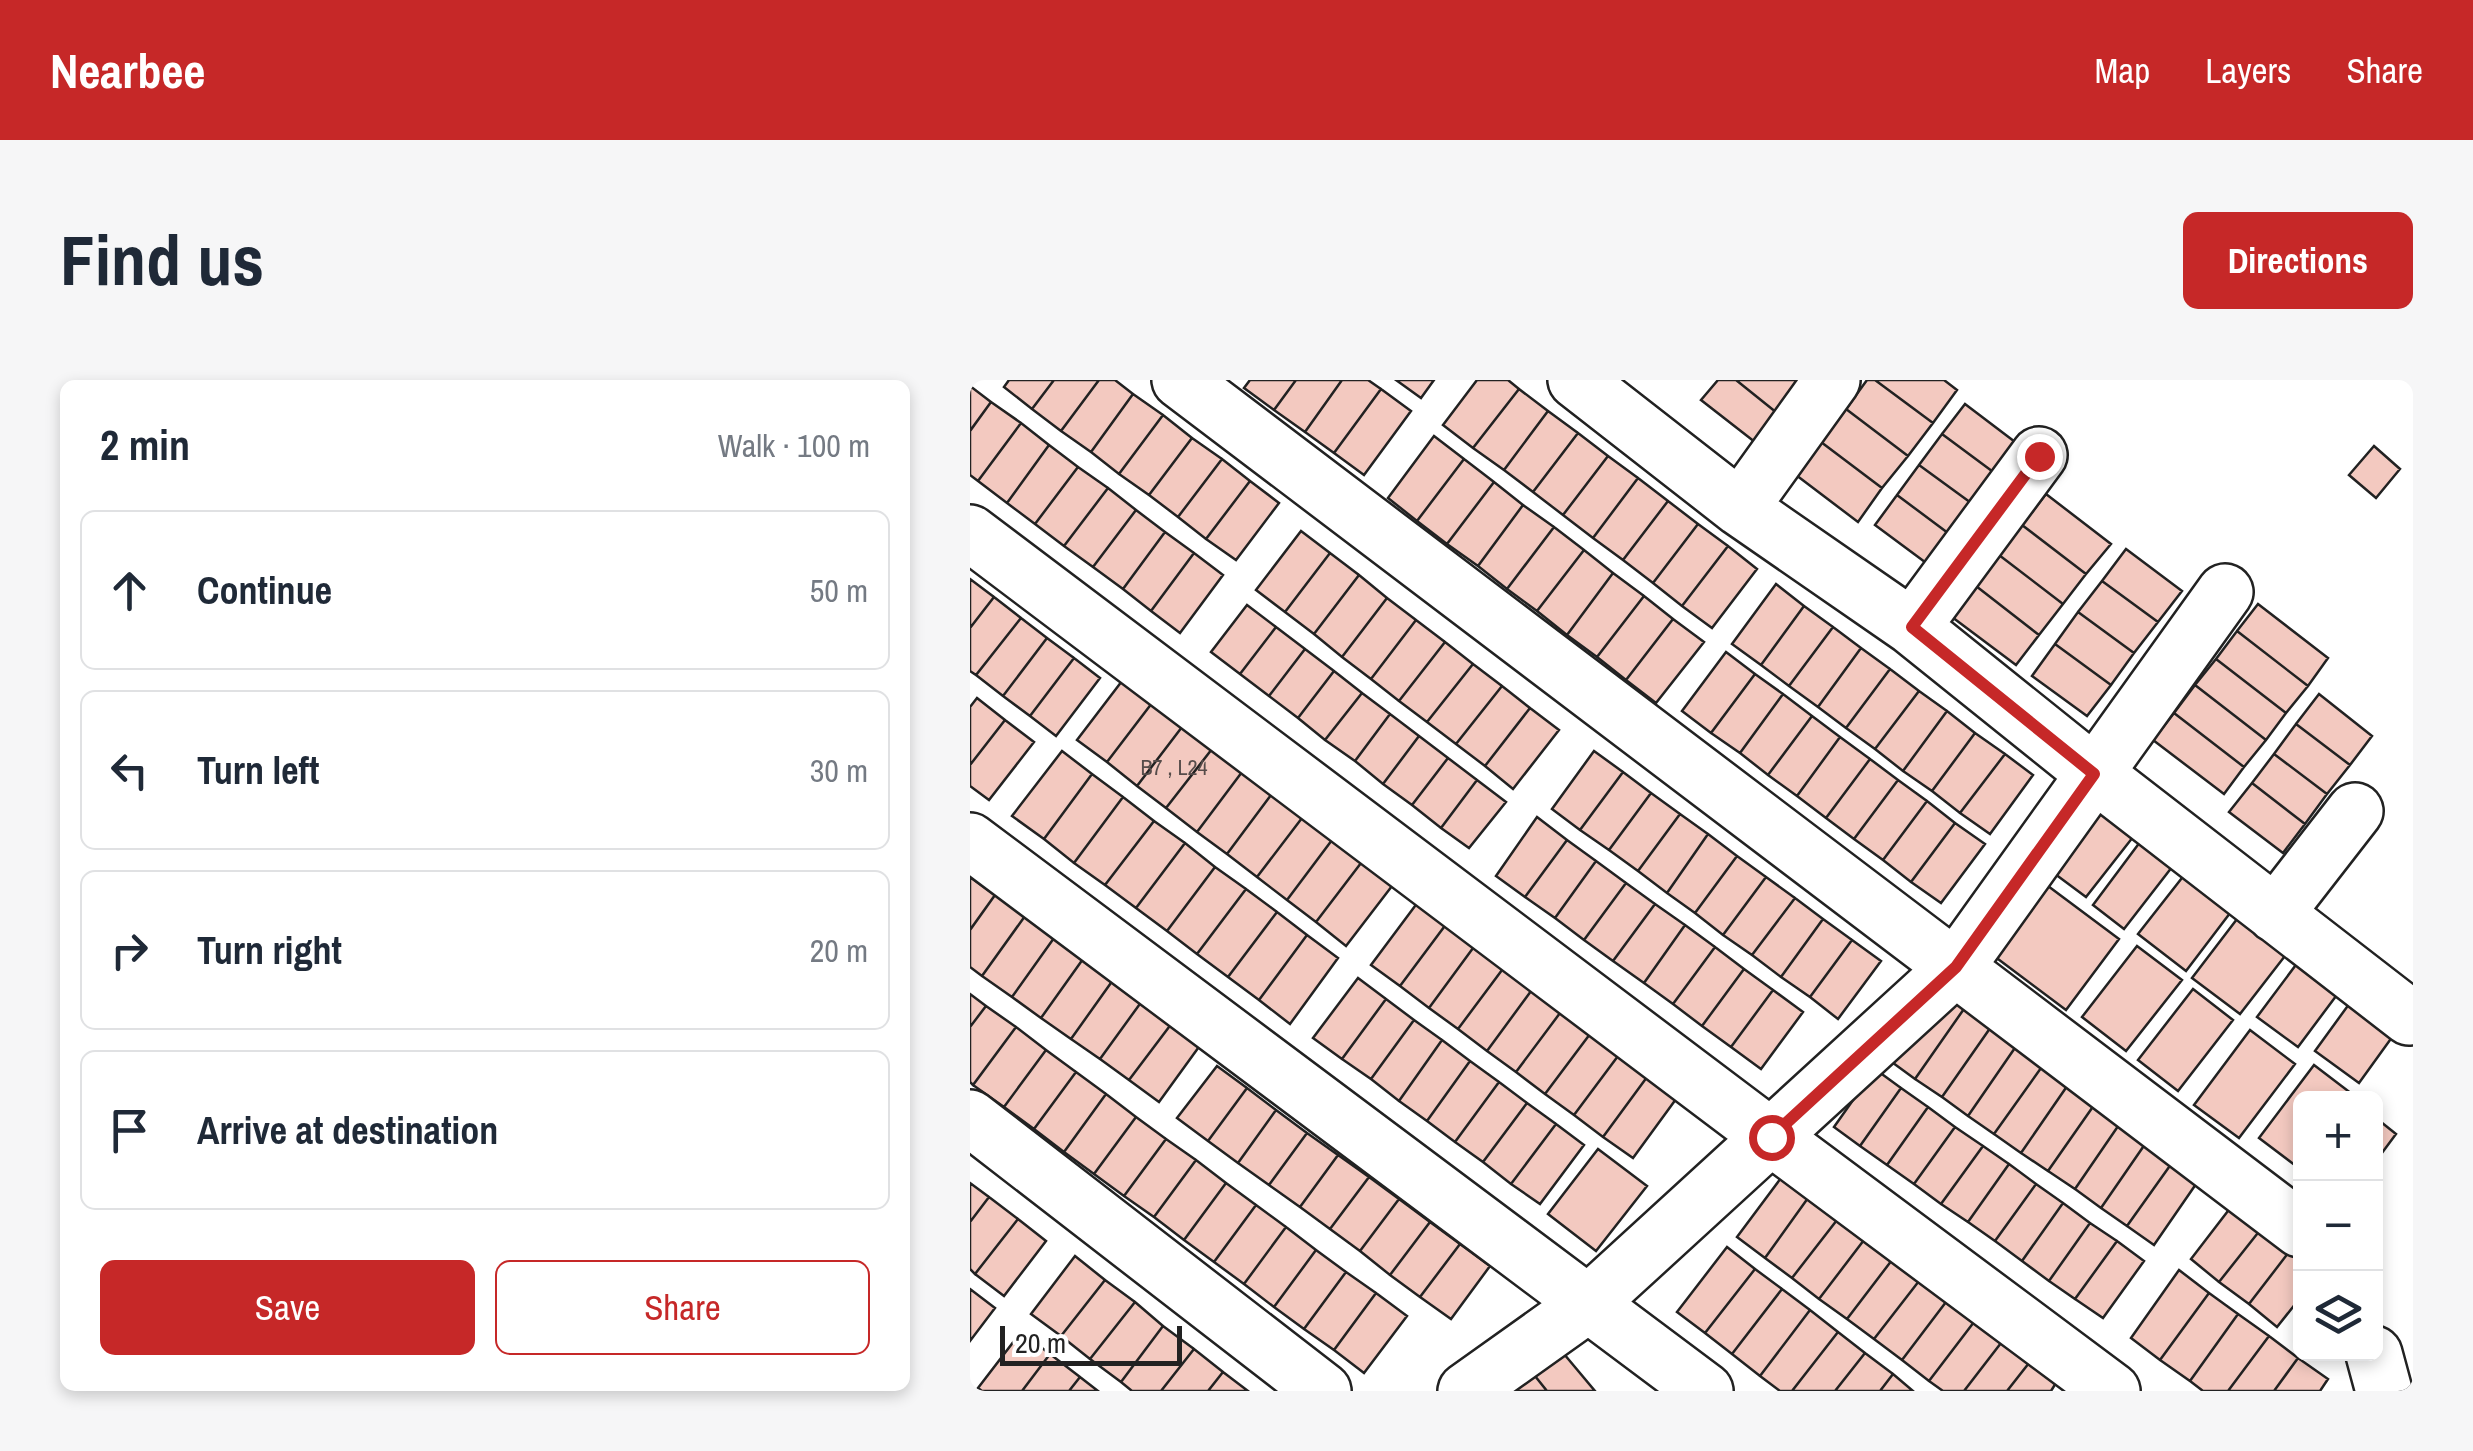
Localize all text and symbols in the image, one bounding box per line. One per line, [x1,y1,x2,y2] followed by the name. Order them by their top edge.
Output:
[50,38,205,103] text: Nearbee
[2094,47,2150,94] text: Map
[2205,47,2291,94] text: Layers
[2346,47,2423,94] text: Share
[2183,212,2413,309] button: Directions
[60,213,264,307] text: Find us
[100,417,190,473] text: 2 min
[718,424,870,467] text: Walk · 100 m
[2017,434,2063,480] route end
[102,563,157,618] icon: ahead
[197,565,332,616] text: Continue
[810,569,868,612] text: 50 m
[102,743,157,798] icon: left
[197,745,319,796] text: Turn left
[810,749,868,792] text: 30 m
[1140,752,1208,782] house number: B7 , L24
[102,923,157,978] icon: right
[197,925,342,976] text: Turn right
[810,929,868,972] text: 20 m
[2293,1091,2383,1361] map controls
[2293,1091,2383,1181] button: +
[102,1103,157,1158] icon: arrive
[197,1105,498,1156] text: Arrive at destination
[1749,1115,1795,1161] route start
[2293,1181,2383,1271] button: −
[100,1260,475,1355] button: Save
[495,1260,870,1355] button: Share
[2293,1271,2383,1361] button: layers
[1000,1321,1182,1366] scale bar
[1015,1324,1066,1362] text: 20 m

